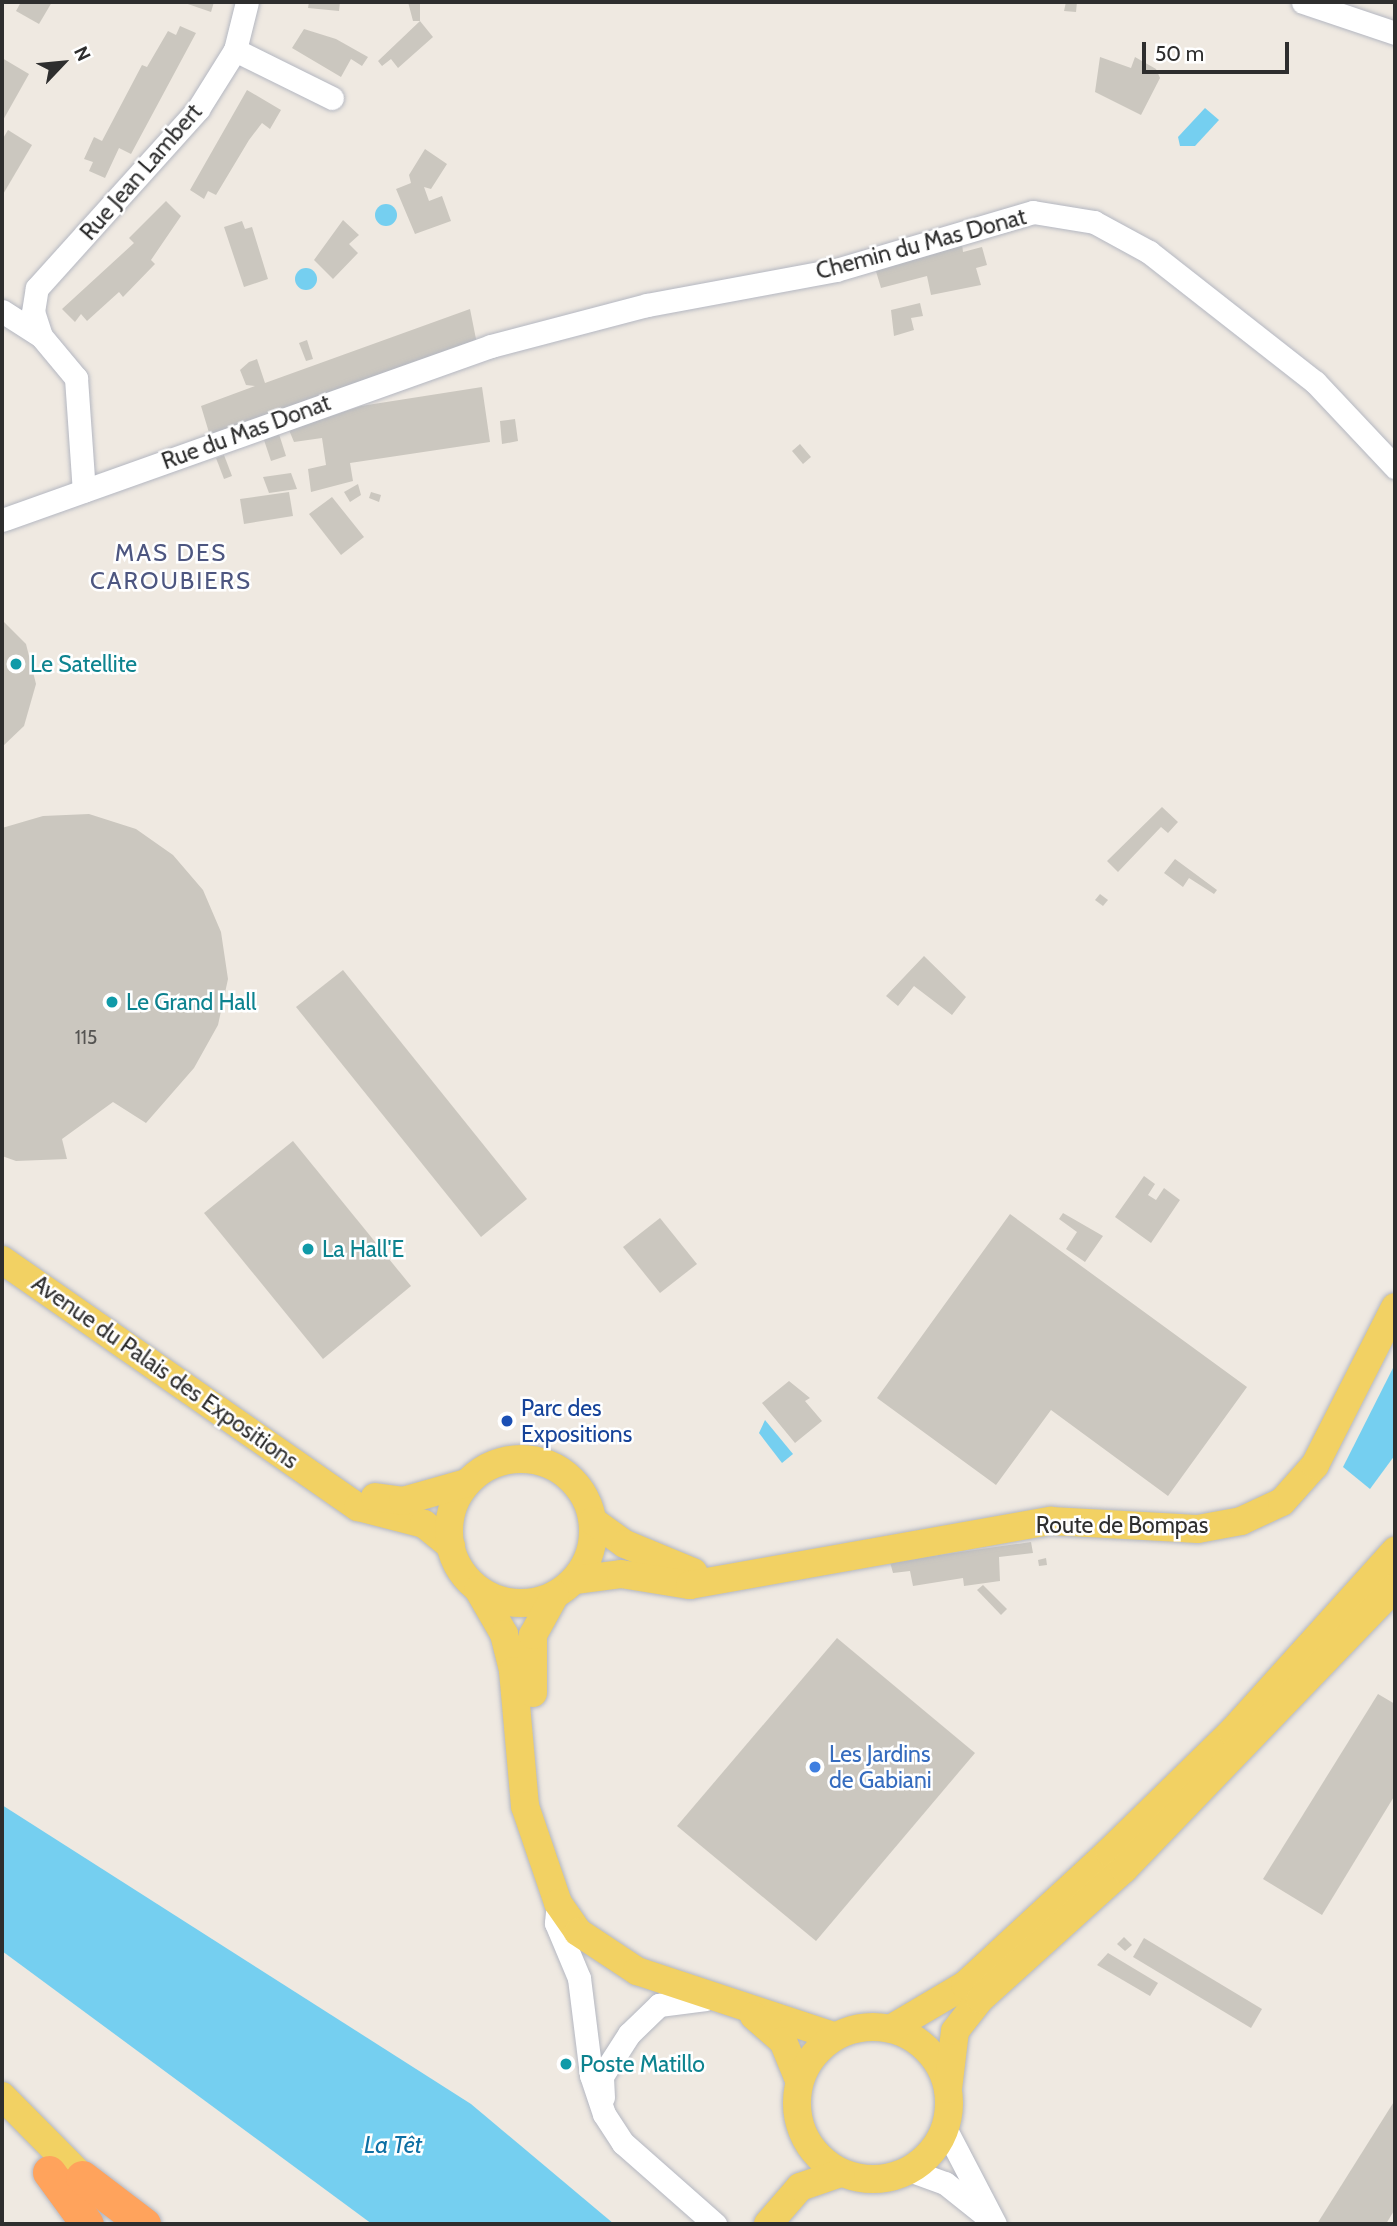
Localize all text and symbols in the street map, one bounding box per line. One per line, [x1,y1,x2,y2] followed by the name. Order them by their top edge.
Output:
[28,28,98,98] north arrow
[1145,28,1292,72] scale bar
[1155,41,1204,66] text: 50 m
[69,42,96,65] text: N
[74,98,208,246] street label: Rue Jean Lambert
[813,203,1029,285] street label: Chemin du Mas Donat
[158,389,334,475] street label: Rue du Mas Donat
[91,539,251,595] district label: MAS DES CAROUBIERS
[30,650,137,678] place label: Le Satellite
[8,656,24,672] marker: Le Satellite
[126,988,256,1016] place label: Le Grand Hall
[104,994,120,1010] marker: Le Grand Hall
[75,1027,97,1049] house number: 115
[322,1235,404,1263] place label: La Hall'E
[300,1241,316,1257] marker: La Hall'E
[27,1269,303,1475] street label: Avenue du Palais des Expositions
[521,1394,632,1448] place label: Parc des Expositions
[499,1413,515,1429] marker: Parc des Expositions
[1036,1511,1208,1539] street label: Route de Bompas
[829,1740,932,1794] place label: Les Jardins de Gabiani
[807,1759,823,1775] marker: Les Jardins de Gabiani
[580,2050,705,2078] place label: Poste Matillo
[558,2056,574,2072] marker: Poste Matillo
[364,2131,422,2159] water label: La Têt

